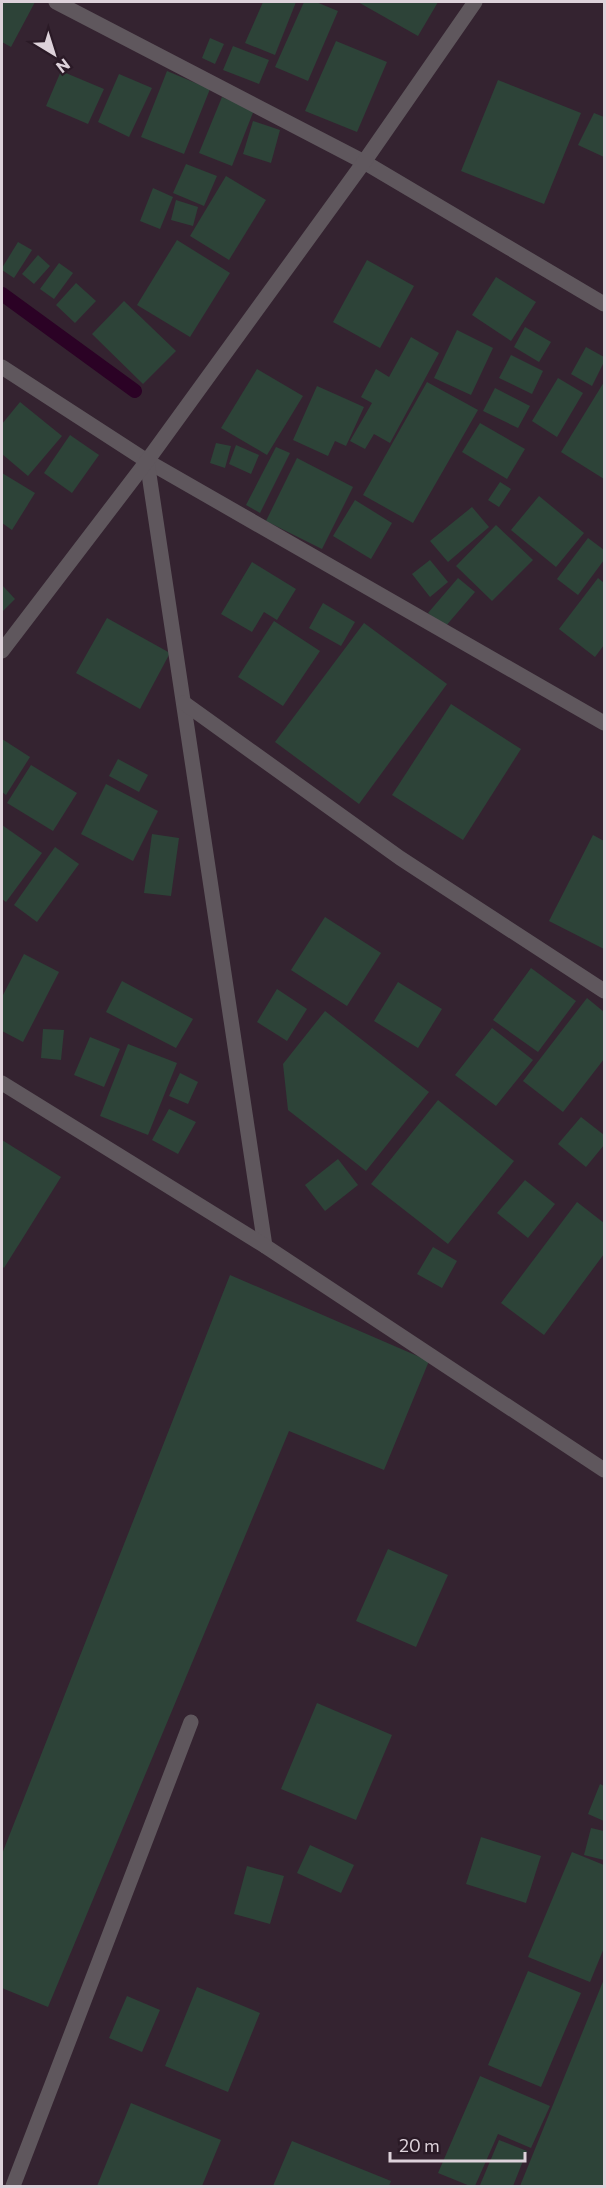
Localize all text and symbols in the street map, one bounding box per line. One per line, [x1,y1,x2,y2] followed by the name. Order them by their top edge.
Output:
[24,24,84,84] north arrow
[53,55,74,77] text: N
[390,2125,525,2163] scale bar
[399,2134,440,2156] text: 20 m

